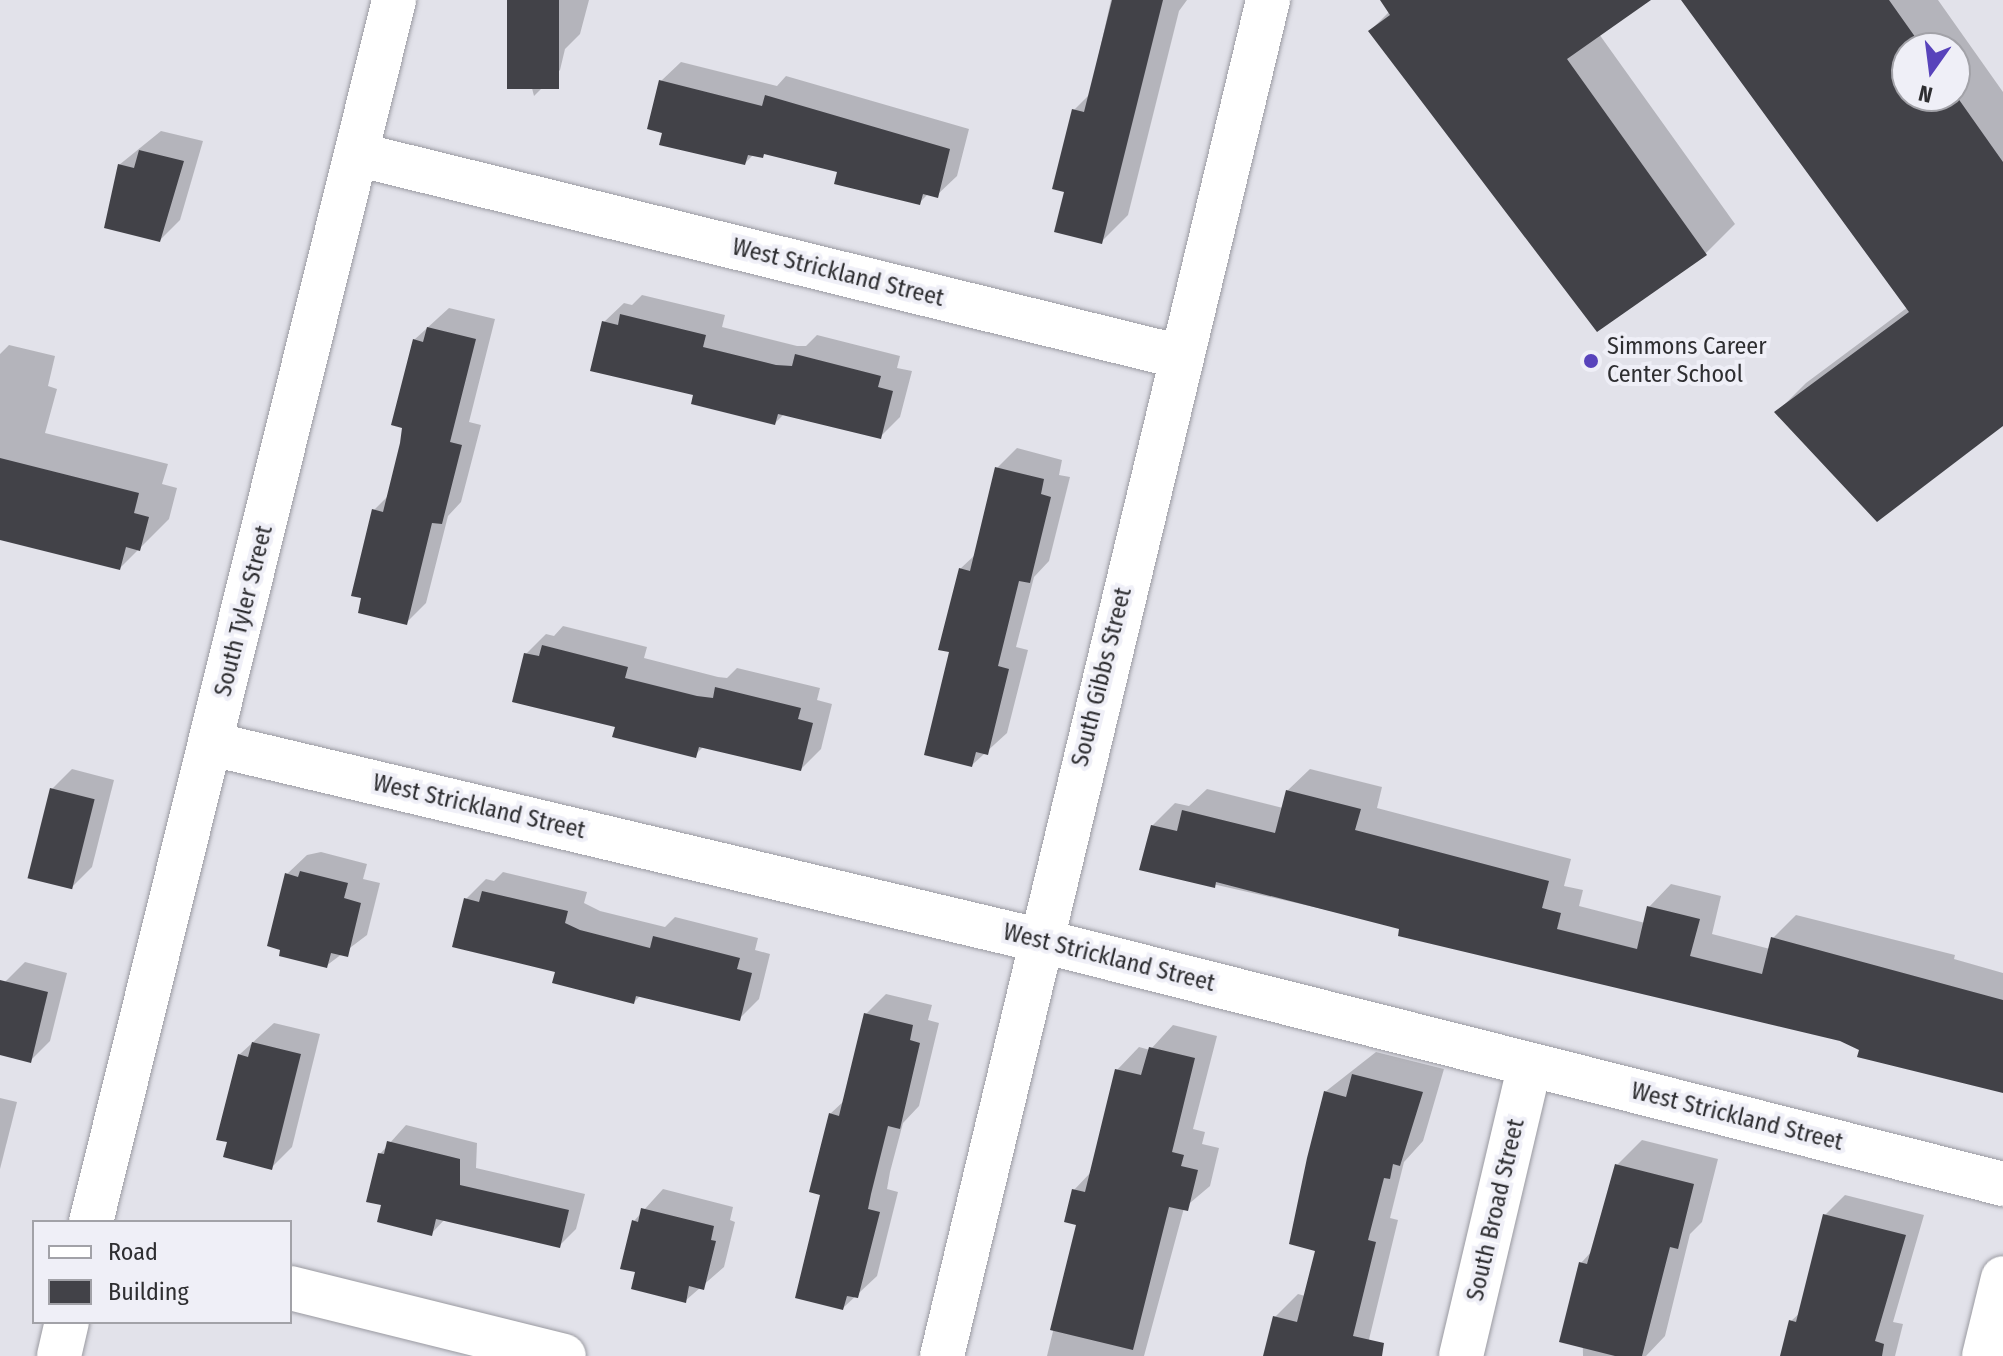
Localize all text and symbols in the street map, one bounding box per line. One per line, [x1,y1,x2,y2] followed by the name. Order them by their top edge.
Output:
[1891,32,1971,112] north arrow
[1916,79,1935,109] text: N
[729,233,947,313] street label: West Strickland Street
[1607,333,1767,389] place label: Simmons Career Center School
[1582,352,1600,370] marker: Simmons Career Center School
[209,523,279,699] street label: South Tyler Street
[1066,585,1138,769] street label: South Gibbs Street
[370,769,588,845] street label: West Strickland Street
[1000,918,1218,998] street label: West Strickland Street
[1628,1077,1846,1157] street label: West Strickland Street
[1461,1116,1531,1304] street label: South Broad Street
[32,1220,292,1324] legend
[108,1238,158,1266] text: Road
[108,1278,189,1306] text: Building

